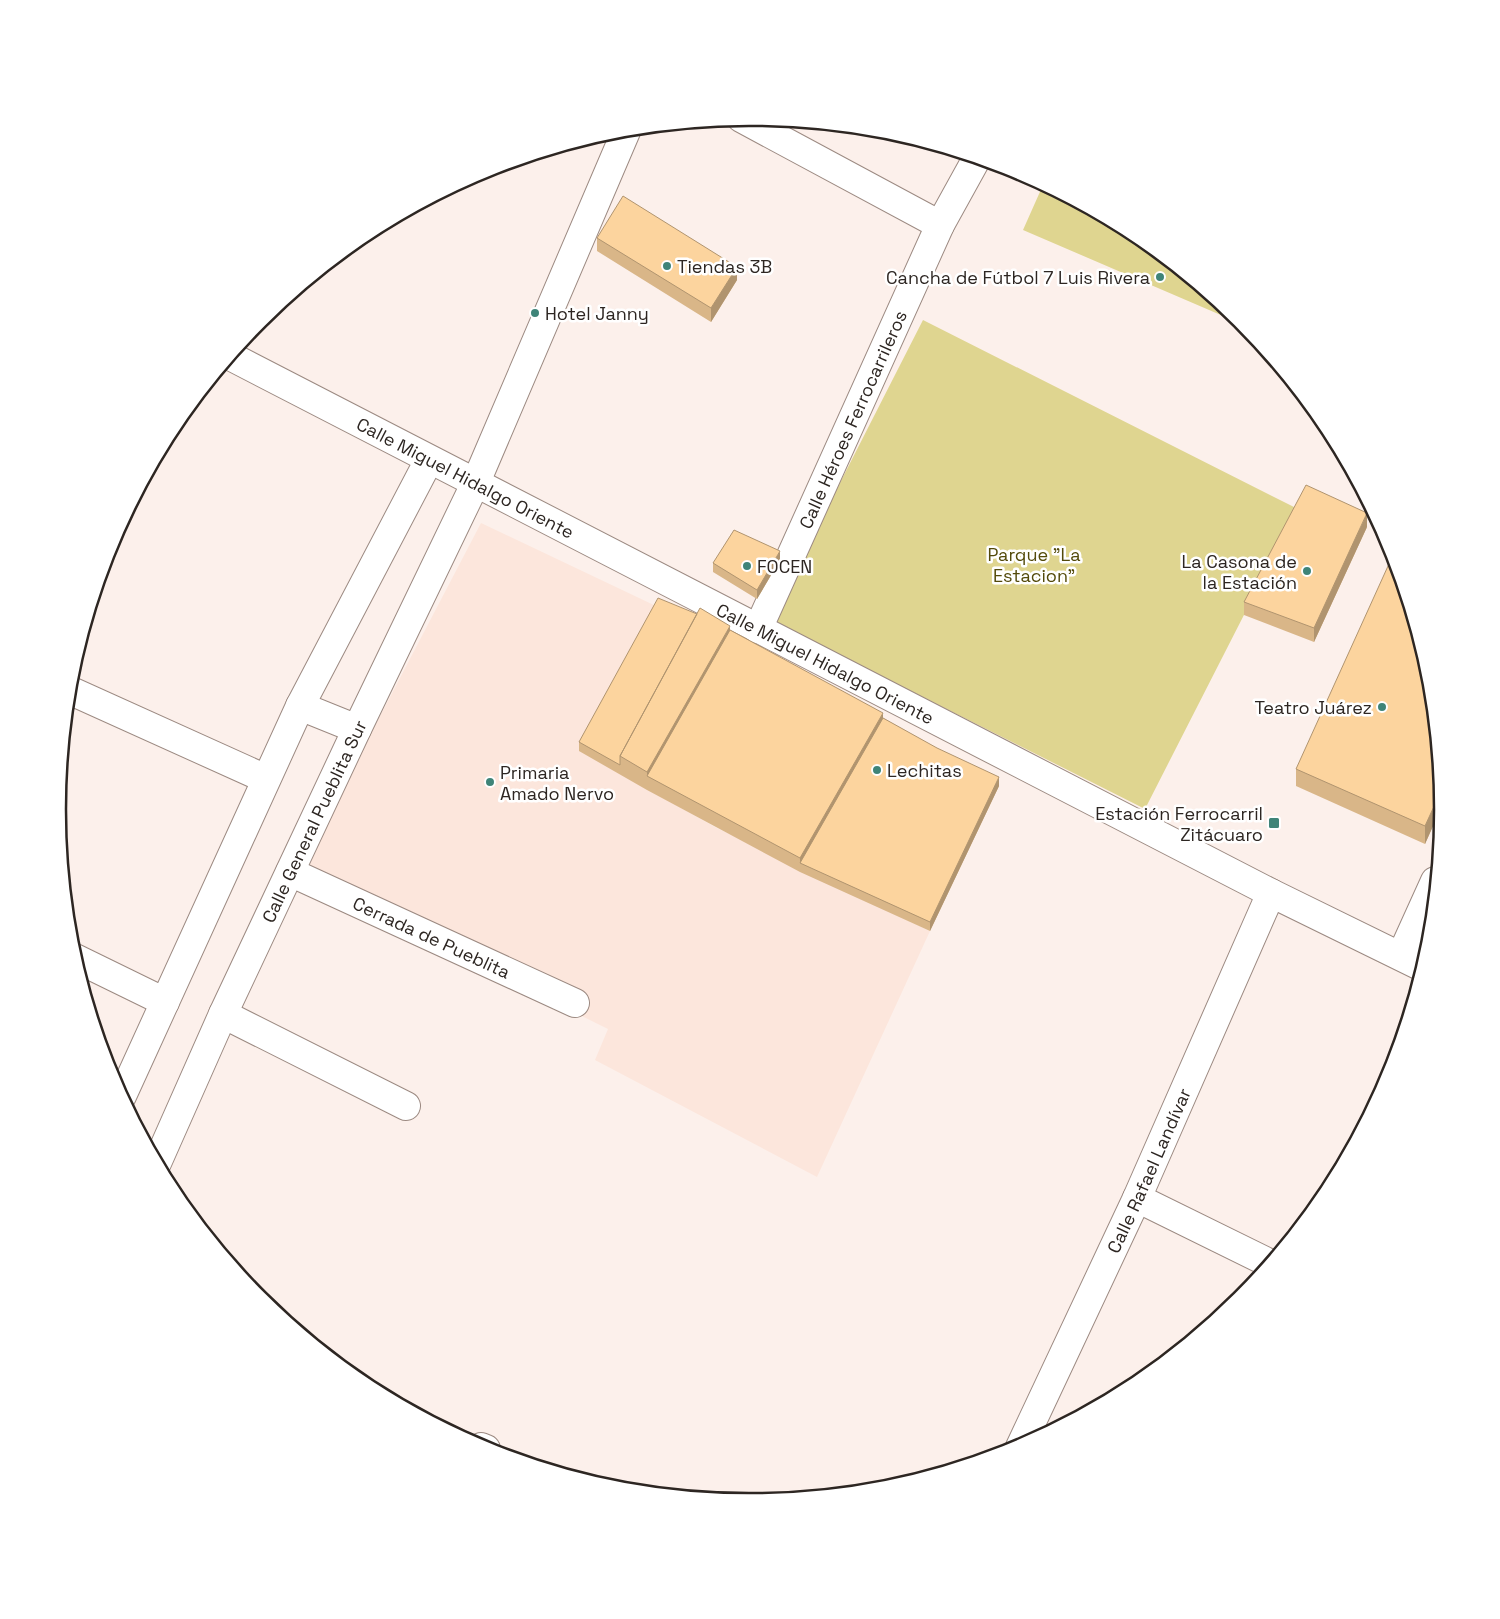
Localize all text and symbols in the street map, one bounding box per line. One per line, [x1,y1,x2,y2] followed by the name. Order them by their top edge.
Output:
[677,255,772,278] place label: Tiendas 3B
[661,260,673,272] marker: Tiendas 3B
[886,266,1150,289] place label: Cancha de Fútbol 7 Luis Rivera
[1154,271,1166,283] marker: Cancha de Fútbol 7 Luis Rivera
[545,302,649,325] place label: Hotel Janny
[529,307,541,319] marker: Hotel Janny
[793,307,912,532] street label: Calle Héroes Ferrocarrileros
[353,412,578,543] street label: Calle Miguel Hidalgo Oriente
[987,543,1081,587] park label: Parque "La Estacion"
[1181,550,1297,594] place label: La Casona de la Estación
[757,555,812,578] place label: FOCEN
[741,560,753,572] marker: FOCEN
[1301,565,1313,577] marker: La Casona de la Estación
[713,598,938,729] street label: Calle Miguel Hidalgo Oriente
[1255,696,1372,719] place label: Teatro Juárez
[1376,701,1388,713] marker: Teatro Juárez
[256,716,371,926] street label: Calle General Pueblita Sur
[887,759,962,782] place label: Lechitas
[500,761,614,805] place label: Primaria Amado Nervo
[871,764,883,776] marker: Lechitas
[484,776,496,788] marker: Primaria Amado Nervo
[1095,802,1263,846] place label: Estación Ferrocarril Zitácuaro
[1267,816,1281,830] marker: Estación Ferrocarril Zitácuaro
[349,891,514,983] street label: Cerrada de Pueblita
[1101,1084,1196,1257] street label: Calle Rafael Landívar

